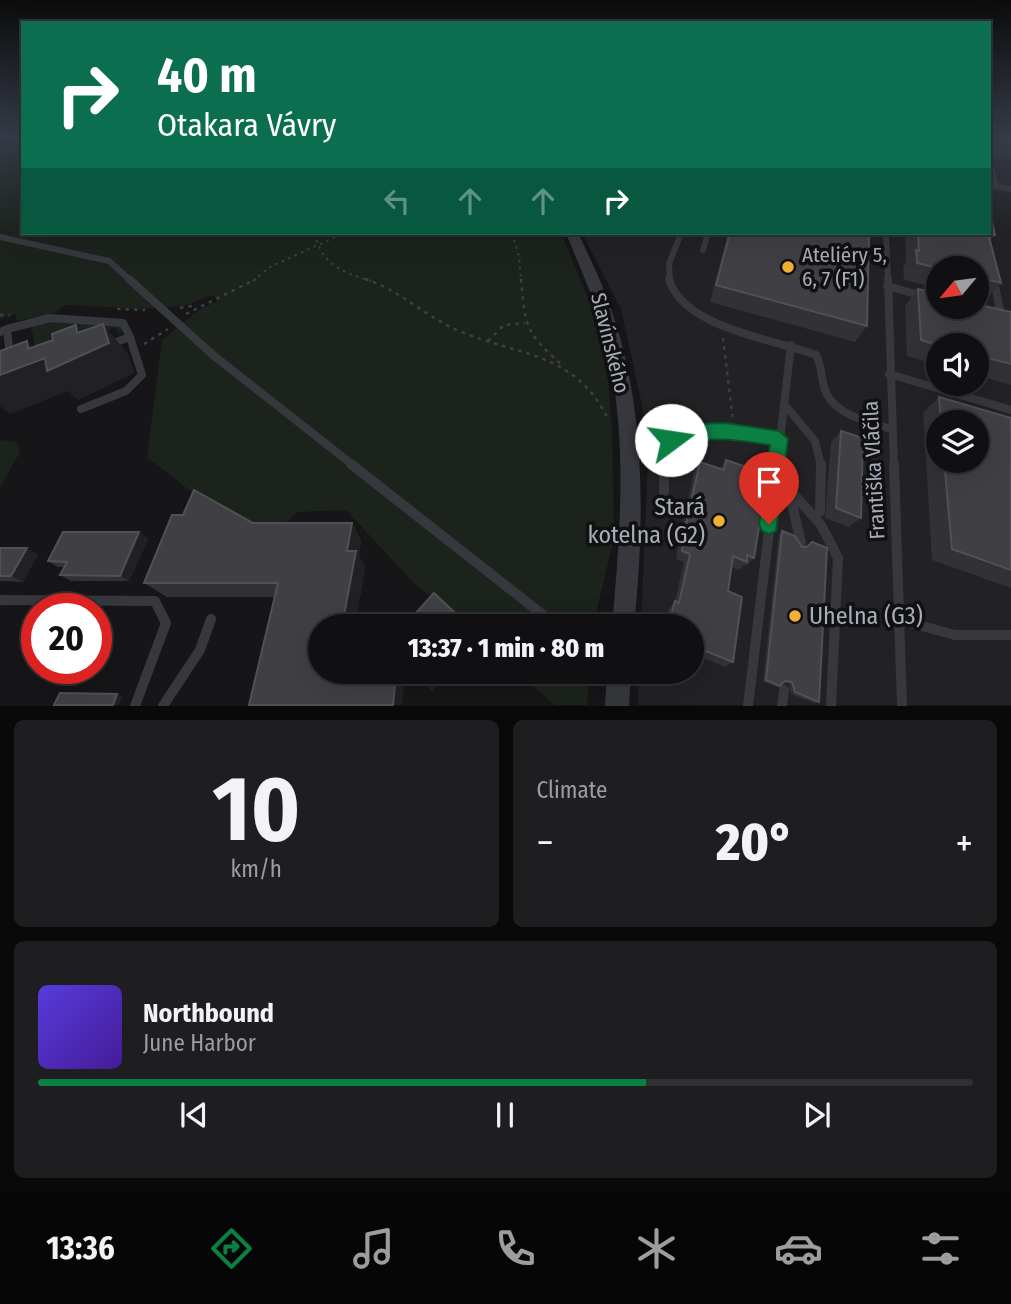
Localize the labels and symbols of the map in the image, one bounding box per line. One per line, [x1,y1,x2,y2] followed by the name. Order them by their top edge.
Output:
[802,242,887,292] place label: Ateliéry 5, 6, 7 (F1)
[926,256,989,318] north arrow
[780,259,796,275] marker: Ateliéry 5, 6, 7 (F1)
[585,290,635,396] street label: Slavínského
[857,400,891,540] street label: Františka Vláčila
[634,403,708,477] position arrow
[739,452,799,524] pin
[587,493,705,549] place label: Stará kotelna (G2)
[711,513,727,529] marker: Stará kotelna (G2)
[21,593,112,684] speed limit sign: 20
[809,602,923,630] place label: Uhelna (G3)
[787,608,803,624] marker: Uhelna (G3)

